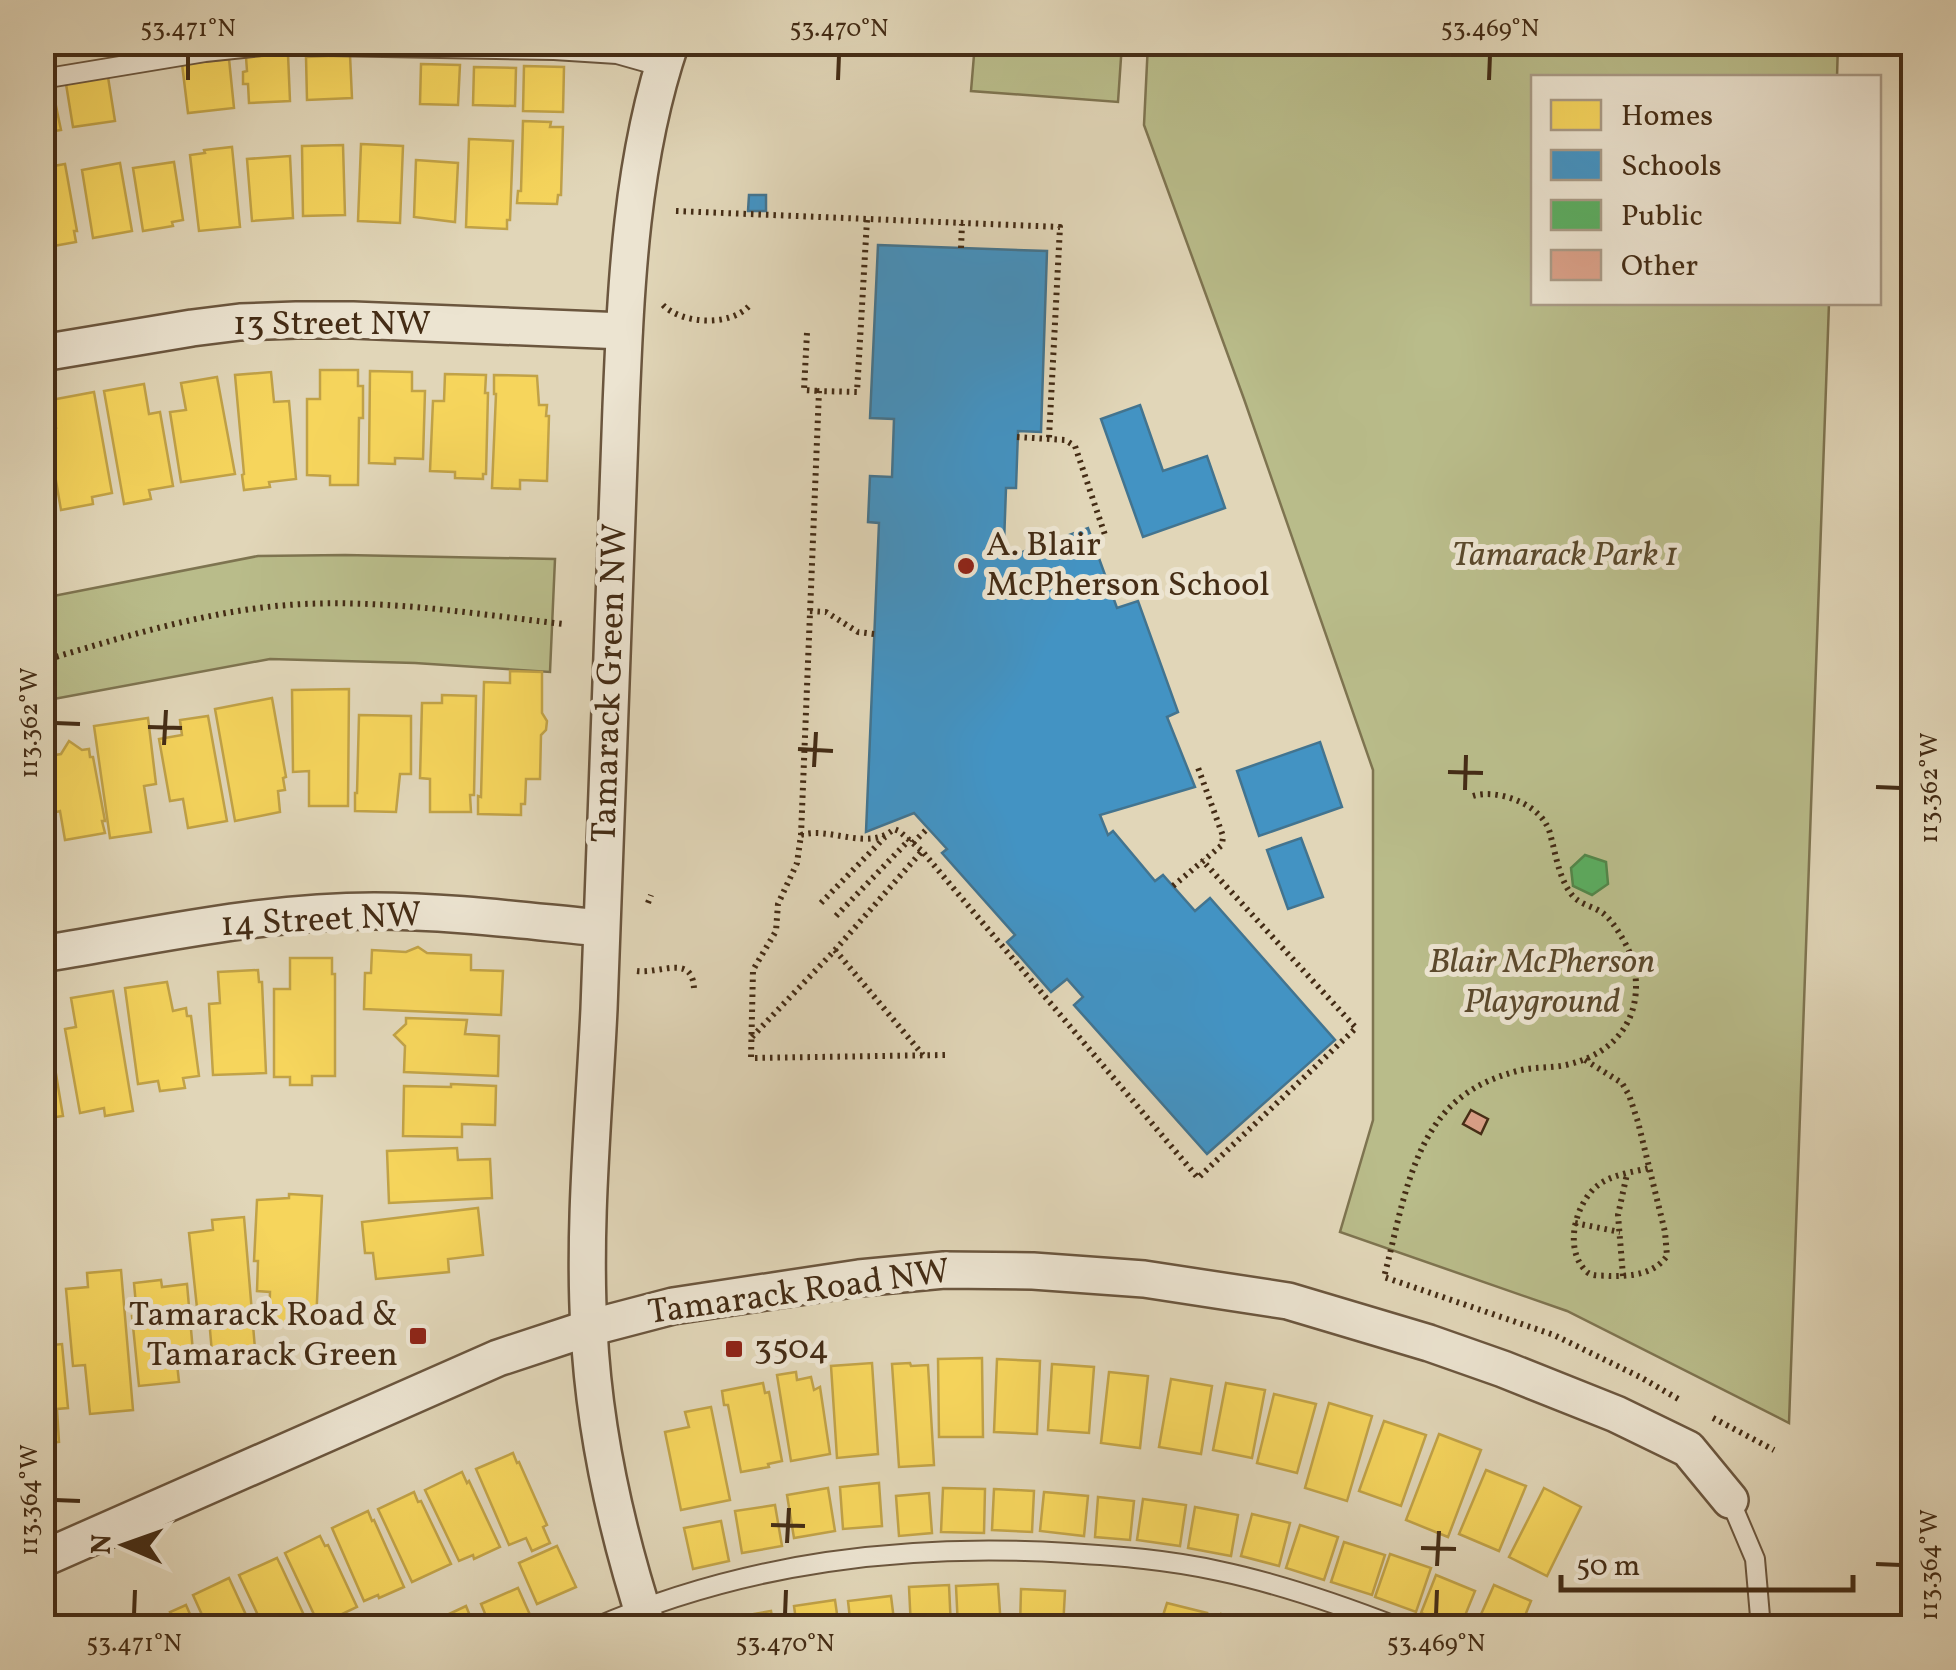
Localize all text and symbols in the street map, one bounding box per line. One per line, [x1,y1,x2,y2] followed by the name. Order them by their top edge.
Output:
[140,12,236,47] text: 53.471°N
[789,12,889,47] text: 53.470°N
[1441,12,1539,47] text: 53.469°N
[1531,75,1881,305] legend
[1621,96,1713,138] text: Homes
[1621,146,1722,188] text: Schools
[1621,196,1703,238] text: Public
[1621,246,1698,288] text: Other
[233,301,431,349] street label: 13 Street NW
[581,522,641,844] street label: Tamarack Green NW
[986,522,1270,610] place label: A. Blair McPherson School
[1452,532,1678,580] park label: Tamarack Park 1
[955,555,977,577] marker: A. Blair McPherson School
[13,667,48,779] text: 113.362°W
[1913,732,1948,844] text: 113.362°W
[219,892,423,950] street label: 14 Street NW
[1429,939,1655,1027] park label: Blair McPherson Playground
[645,1248,953,1338] street label: Tamarack Road NW
[129,1292,398,1380] place label: Tamarack Road & Tamarack Green
[407,1325,429,1347] marker: Tamarack Road & Tamarack Green
[754,1325,829,1373] place label: 3504
[723,1338,745,1360] marker: 3504
[13,1444,48,1556] text: 113.364°W
[75,1495,175,1595] north arrow
[1913,1509,1948,1621] text: 113.364°W
[1561,1530,1854,1592] scale bar
[83,1533,122,1555] text: N
[1576,1546,1640,1588] text: 50 m
[86,1627,182,1662] text: 53.471°N
[735,1627,835,1662] text: 53.470°N
[1387,1627,1485,1662] text: 53.469°N

